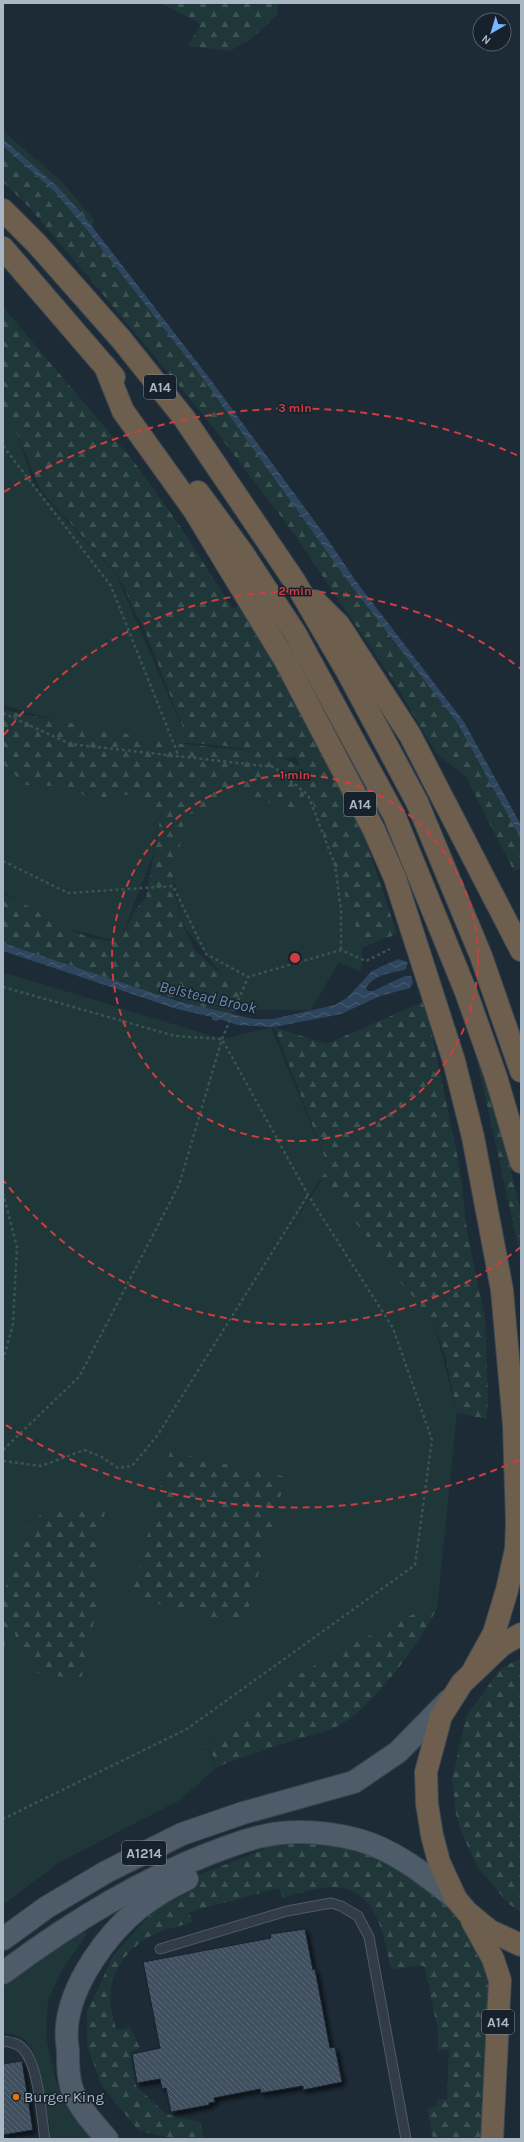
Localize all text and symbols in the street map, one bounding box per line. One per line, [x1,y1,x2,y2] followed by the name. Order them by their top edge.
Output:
[472,12,512,52] north arrow
[479,32,493,47] text: N
[144,375,176,399] road number: A14
[278,401,312,415] text: 3 min
[278,584,312,598] text: 2 min
[280,768,310,782] text: 1 min
[344,792,376,816] road number: A14
[288,951,302,965] centre of rings
[158,977,259,1018] water label: Belstead Brook
[122,1841,166,1865] road number: A1214
[482,2010,514,2034] road number: A14
[24,2088,104,2106] place label: Burger King
[11,2092,21,2102] marker: Burger King

